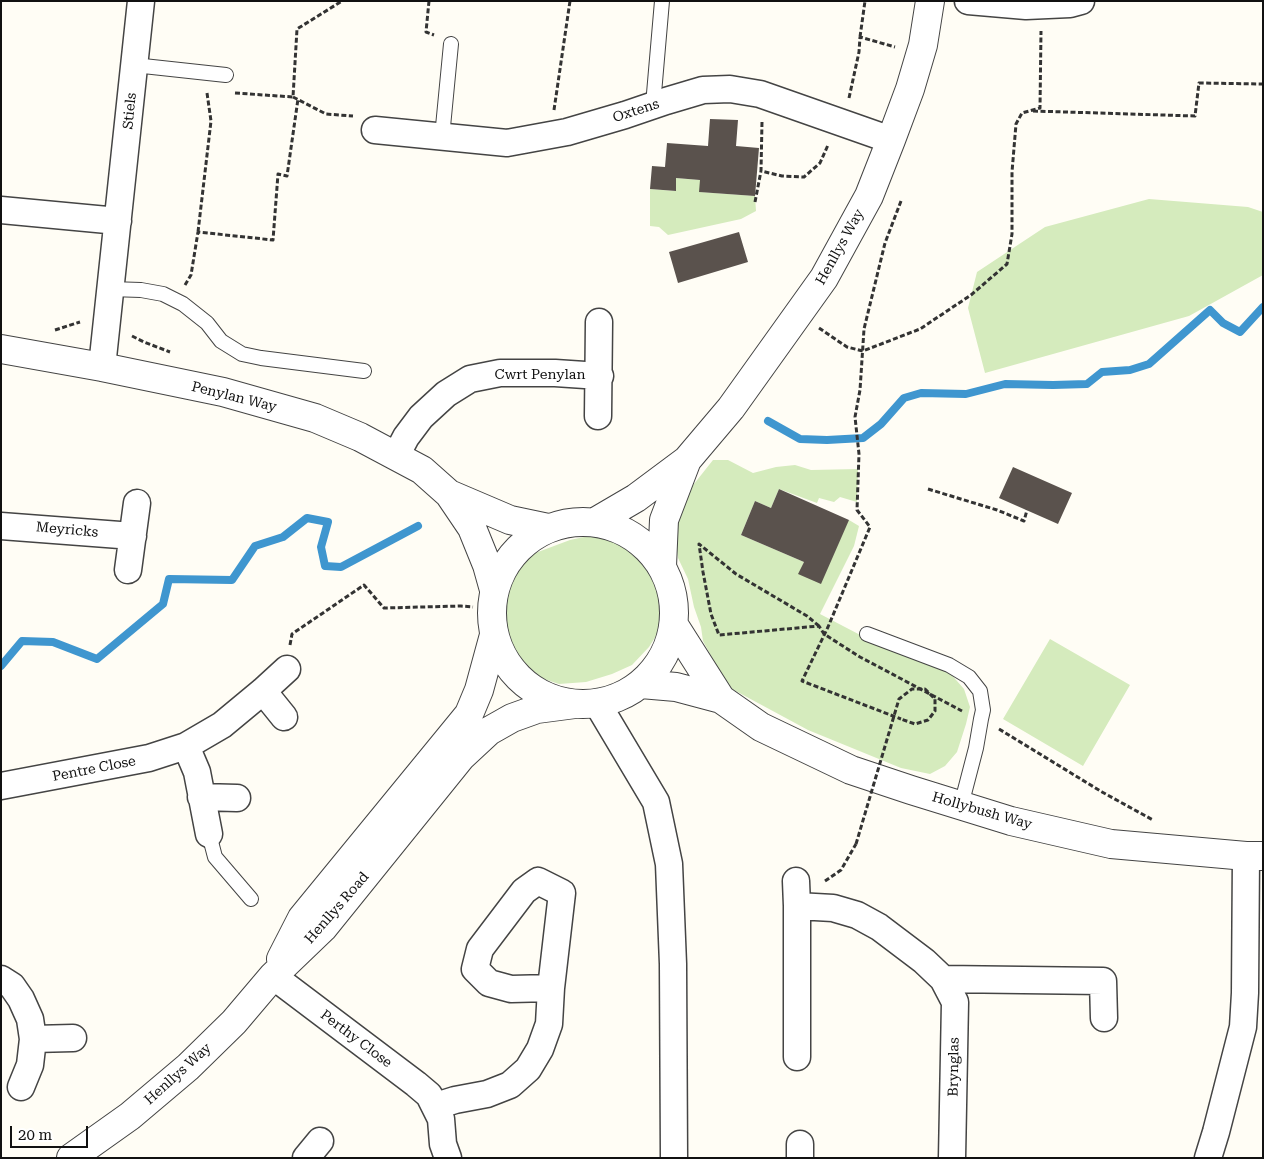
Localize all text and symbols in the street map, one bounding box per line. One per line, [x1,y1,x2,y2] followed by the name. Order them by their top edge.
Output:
[120,92,140,130] street label: Stiels
[611,96,661,126] street label: Oxtens
[812,206,868,288] street label: Henllys Way
[495,367,585,383] street label: Cwrt Penylan
[190,378,278,416] street label: Penylan Way
[35,519,99,541] street label: Meyricks
[51,753,137,785] street label: Pentre Close
[930,789,1034,833] street label: Hollybush Way
[301,869,373,947] street label: Henllys Road
[317,1007,395,1071] street label: Perthy Close
[945,1037,963,1097] street label: Brynglas
[141,1040,215,1108] street label: Henllys Way
[12,1116,90,1148] scale bar
[18,1126,52,1144] text: 20 m

